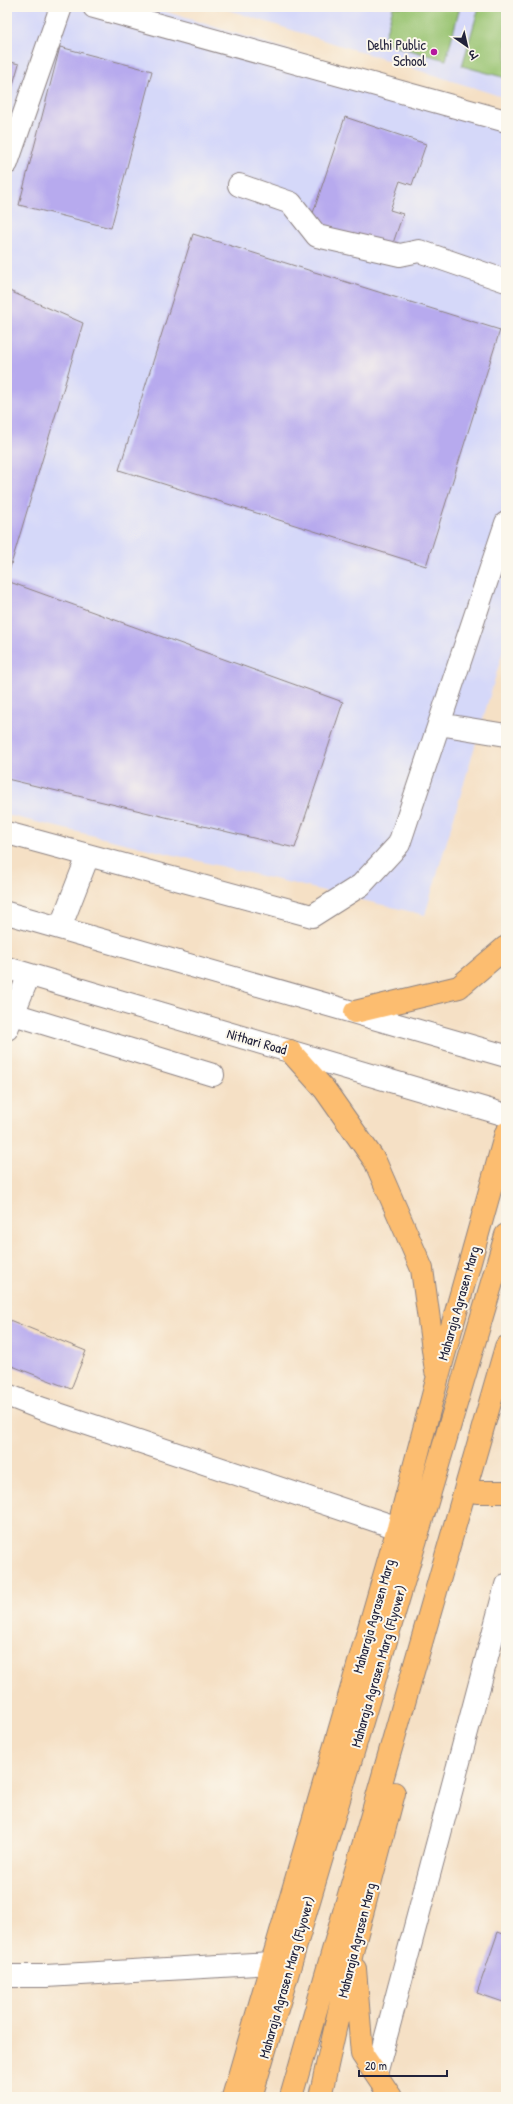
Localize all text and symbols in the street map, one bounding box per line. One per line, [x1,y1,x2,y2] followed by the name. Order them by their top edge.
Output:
[447,26,487,66] north arrow
[367,35,427,70] place label: Delhi Public School
[464,46,480,63] text: उ
[429,47,439,57] marker: Delhi Public School
[225,1023,290,1059] street label: Nithari Road
[433,1244,484,1363] street label: Maharaja Agrasen Marg
[348,1557,399,1676] street label: Maharaja Agrasen Marg
[346,1583,411,1750] street label: Maharaja Agrasen Marg (Flyover)
[333,1880,380,2000] street label: Maharaja Agrasen Marg
[254,1894,319,2061] street label: Maharaja Agrasen Marg (Flyover)
[359,2052,447,2078] scale bar
[365,2057,387,2074] text: 20 m

